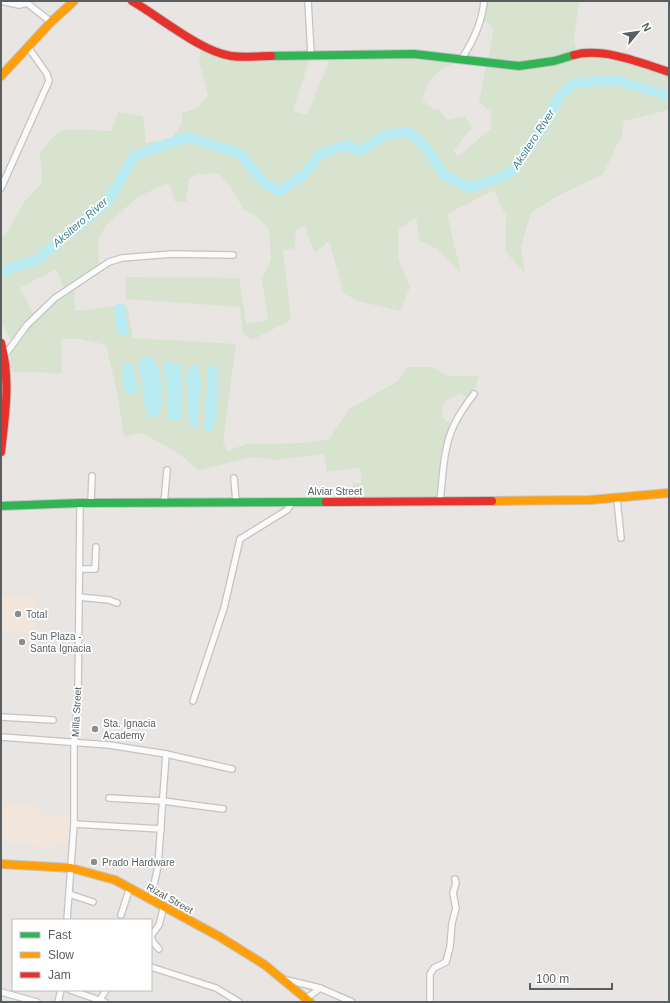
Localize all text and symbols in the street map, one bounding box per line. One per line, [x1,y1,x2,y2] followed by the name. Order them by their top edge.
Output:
[618,12,658,52] north arrow
[640,21,654,34] text: N
[509,106,557,172] water label: Aksitero River
[49,194,111,250] water label: Aksitero River
[308,486,362,497] street label: Alviar Street
[13,609,23,619] marker: Total
[26,609,47,620] place label: Total
[30,631,92,654] place label: Sun Plaza - Santa Ignacia
[17,637,27,647] marker: Sun Plaza - Santa Ignacia
[70,687,83,737] street label: Milla Street
[103,718,156,741] place label: Sta. Ignacia Academy
[90,724,100,734] marker: Sta. Ignacia Academy
[89,857,99,867] marker: Prado Hardware
[102,857,175,868] place label: Prado Hardware
[144,881,195,916] street label: Rizal Street
[12,919,152,991] legend
[48,928,72,942] text: Fast
[48,948,74,962] text: Slow
[530,965,612,991] scale bar
[48,968,71,982] text: Jam
[536,972,569,986] text: 100 m

